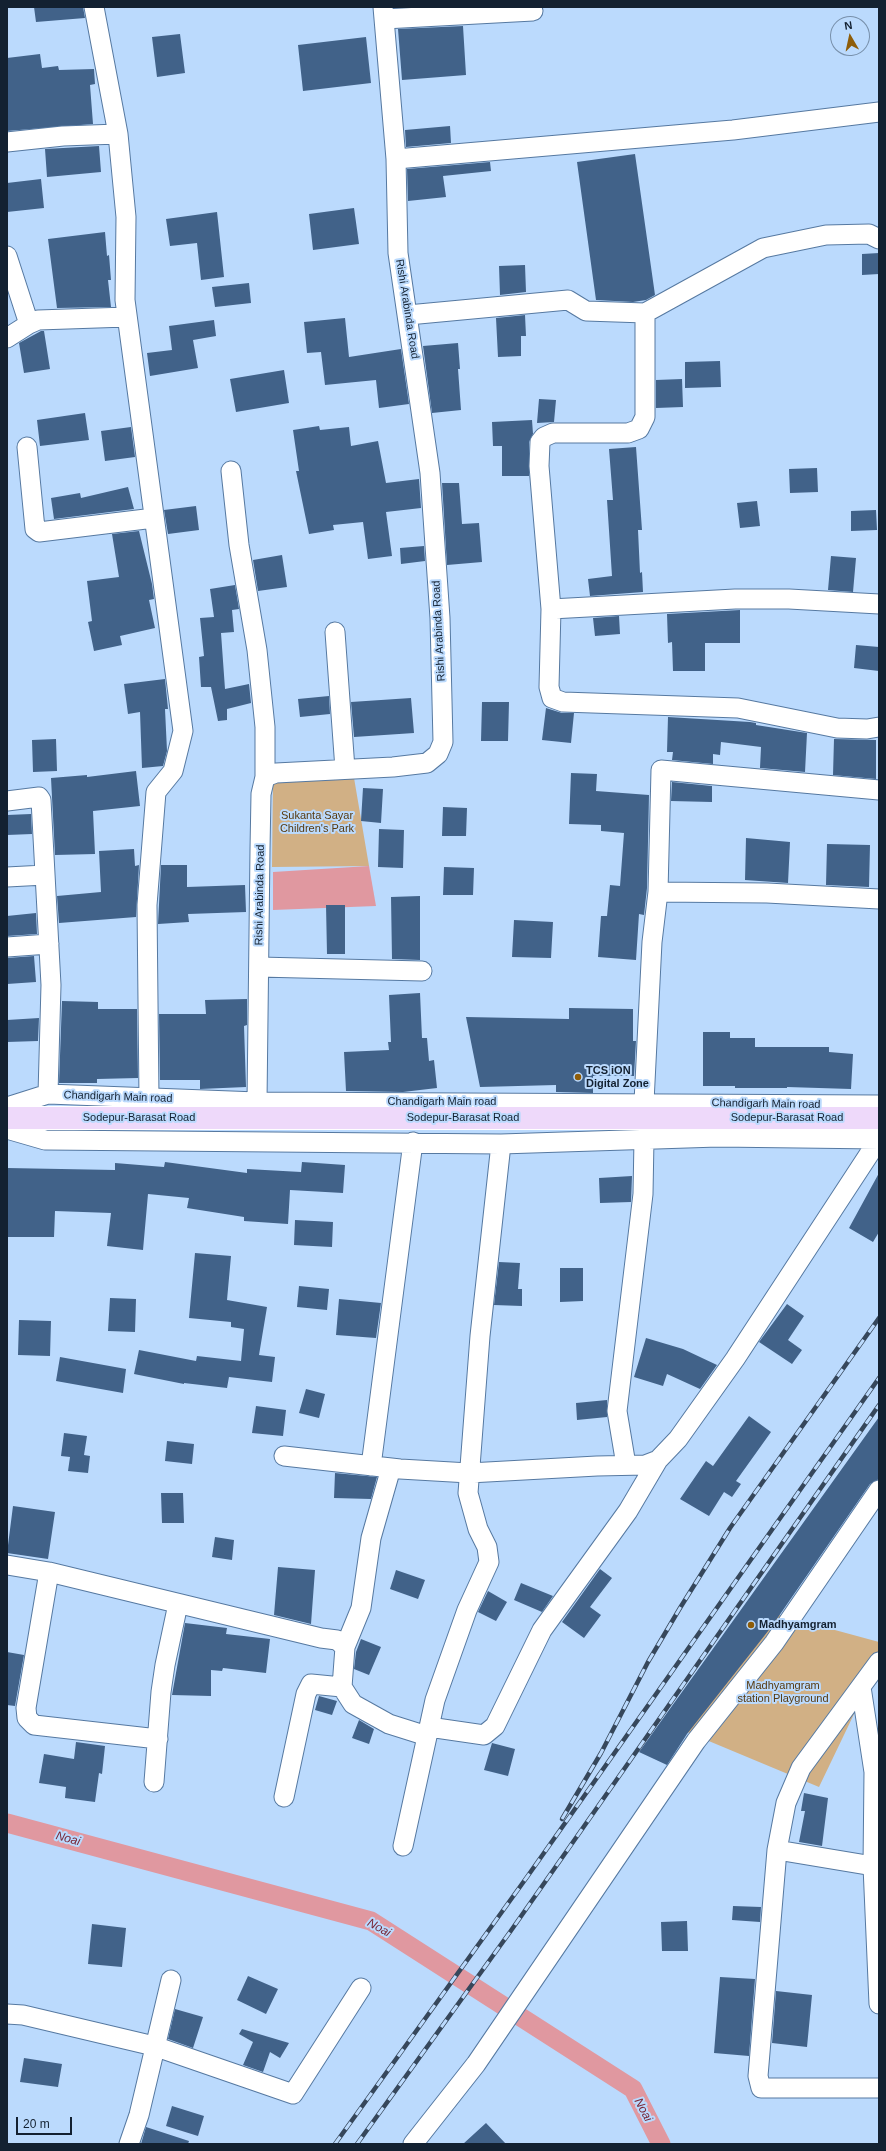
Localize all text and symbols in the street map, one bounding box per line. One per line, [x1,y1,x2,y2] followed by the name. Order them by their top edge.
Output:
[830,16,870,56] north arrow
[843,19,853,32] text: N
[393,258,421,360] street label: Rishi Arabinda Road
[430,580,448,682] street label: Rishi Arabinda Road
[280,809,354,835] park label: Sukanta Sayar Children's Park
[253,844,267,946] street label: Rishi Arabinda Road
[586,1064,649,1090] place label: TCS iON Digital Zone
[573,1072,583,1082] marker: TCS iON Digital Zone
[63,1089,173,1105] street label: Chandigarh Main road
[388,1095,496,1109] street label: Chandigarh Main road
[711,1096,821,1112] street label: Chandigarh Main road
[83,1111,195,1125] street label: Sodepur-Barasat Road
[407,1111,519,1125] street label: Sodepur-Barasat Road
[731,1111,843,1125] street label: Sodepur-Barasat Road
[759,1618,837,1632] place label: Madhyamgram
[746,1620,756,1630] marker: Madhyamgram
[737,1679,829,1705] park label: Madhyamgram station Playground
[54,1829,82,1849] water label: Noai
[365,1916,393,1940] water label: Noai
[631,2096,655,2124] water label: Noai
[18,2109,74,2135] scale bar
[23,2117,50,2131] text: 20 m

